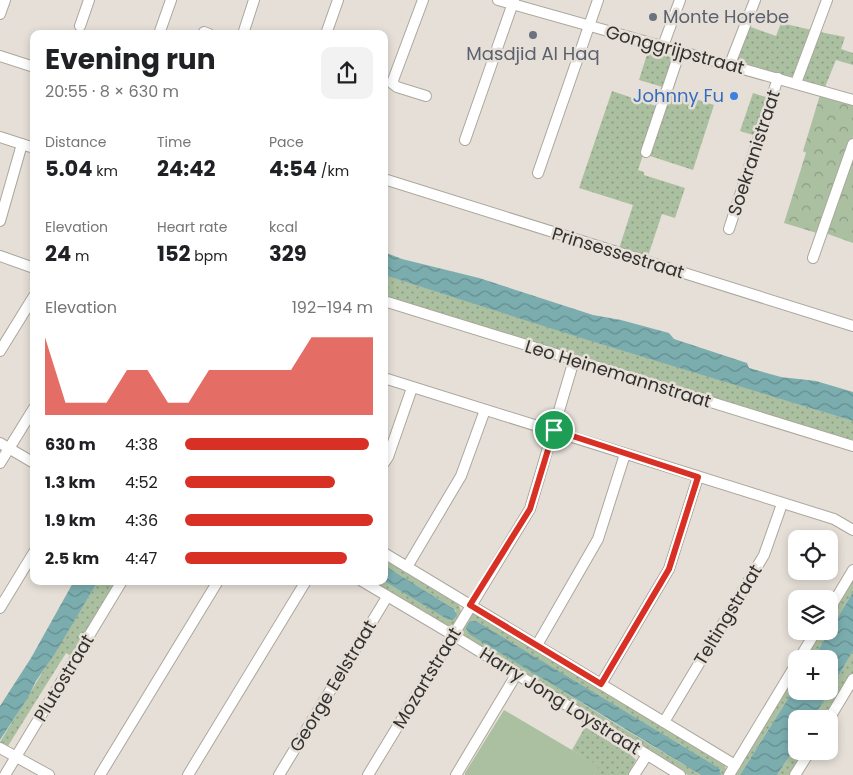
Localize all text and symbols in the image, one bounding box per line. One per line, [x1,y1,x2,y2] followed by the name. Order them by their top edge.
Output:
[663,4,789,29] place label: Monte Horebe
[647,11,659,23] marker: Monte Horebe
[603,19,747,80] street label: Gonggrijpstraat
[527,29,539,41] marker: Masdjid Al Haq
[45,40,216,79] text: Evening run
[466,41,600,66] place label: Masdjid Al Haq
[321,47,373,99] button: share
[45,80,179,103] text: 20:55 · 8 × 630 m
[633,83,724,108] place label: Johnny Fu
[721,87,786,219] street label: Soekranistraat
[728,90,740,102] marker: Johnny Fu
[45,132,106,152] text: Distance
[157,132,191,152] text: Time
[269,132,304,152] text: Pace
[45,154,92,183] text: 5.04
[157,154,215,183] text: 24:42
[269,154,317,183] text: 4:54
[92,161,118,181] text: km
[317,161,349,181] text: /km
[45,217,108,237] text: Elevation
[157,217,227,237] text: Heart rate
[269,217,298,237] text: kcal
[549,221,687,285] street label: Prinsessestraat
[45,239,71,268] text: 24
[157,239,191,268] text: 152
[269,239,307,268] text: 329
[71,246,89,266] text: m
[191,246,228,266] text: bpm
[45,296,117,319] text: Elevation
[292,296,373,319] text: 192–194 m
[522,333,714,414] street label: Leo Heinemannstraat
[533,409,575,451] pin
[540,416,568,444] icon: arrive
[45,433,96,456] text: 630 m
[125,433,158,456] text: 4:38
[45,471,95,494] text: 1.3 km
[125,471,158,494] text: 4:52
[45,509,96,532] text: 1.9 km
[125,509,158,532] text: 4:36
[788,530,838,760] map controls
[788,530,838,580] button: locate
[45,547,99,570] text: 2.5 km
[125,547,157,570] text: 4:47
[688,560,768,670] street label: Teltingstraat
[788,590,838,640] button: layers
[283,615,382,756] street label: George Eelstraat
[386,622,467,733] street label: Mozartstraat
[28,629,100,726] street label: Plutostraat
[475,641,646,760] street label: Harry Jong Loystraat
[788,650,838,700] button: +
[788,710,838,760] button: −

